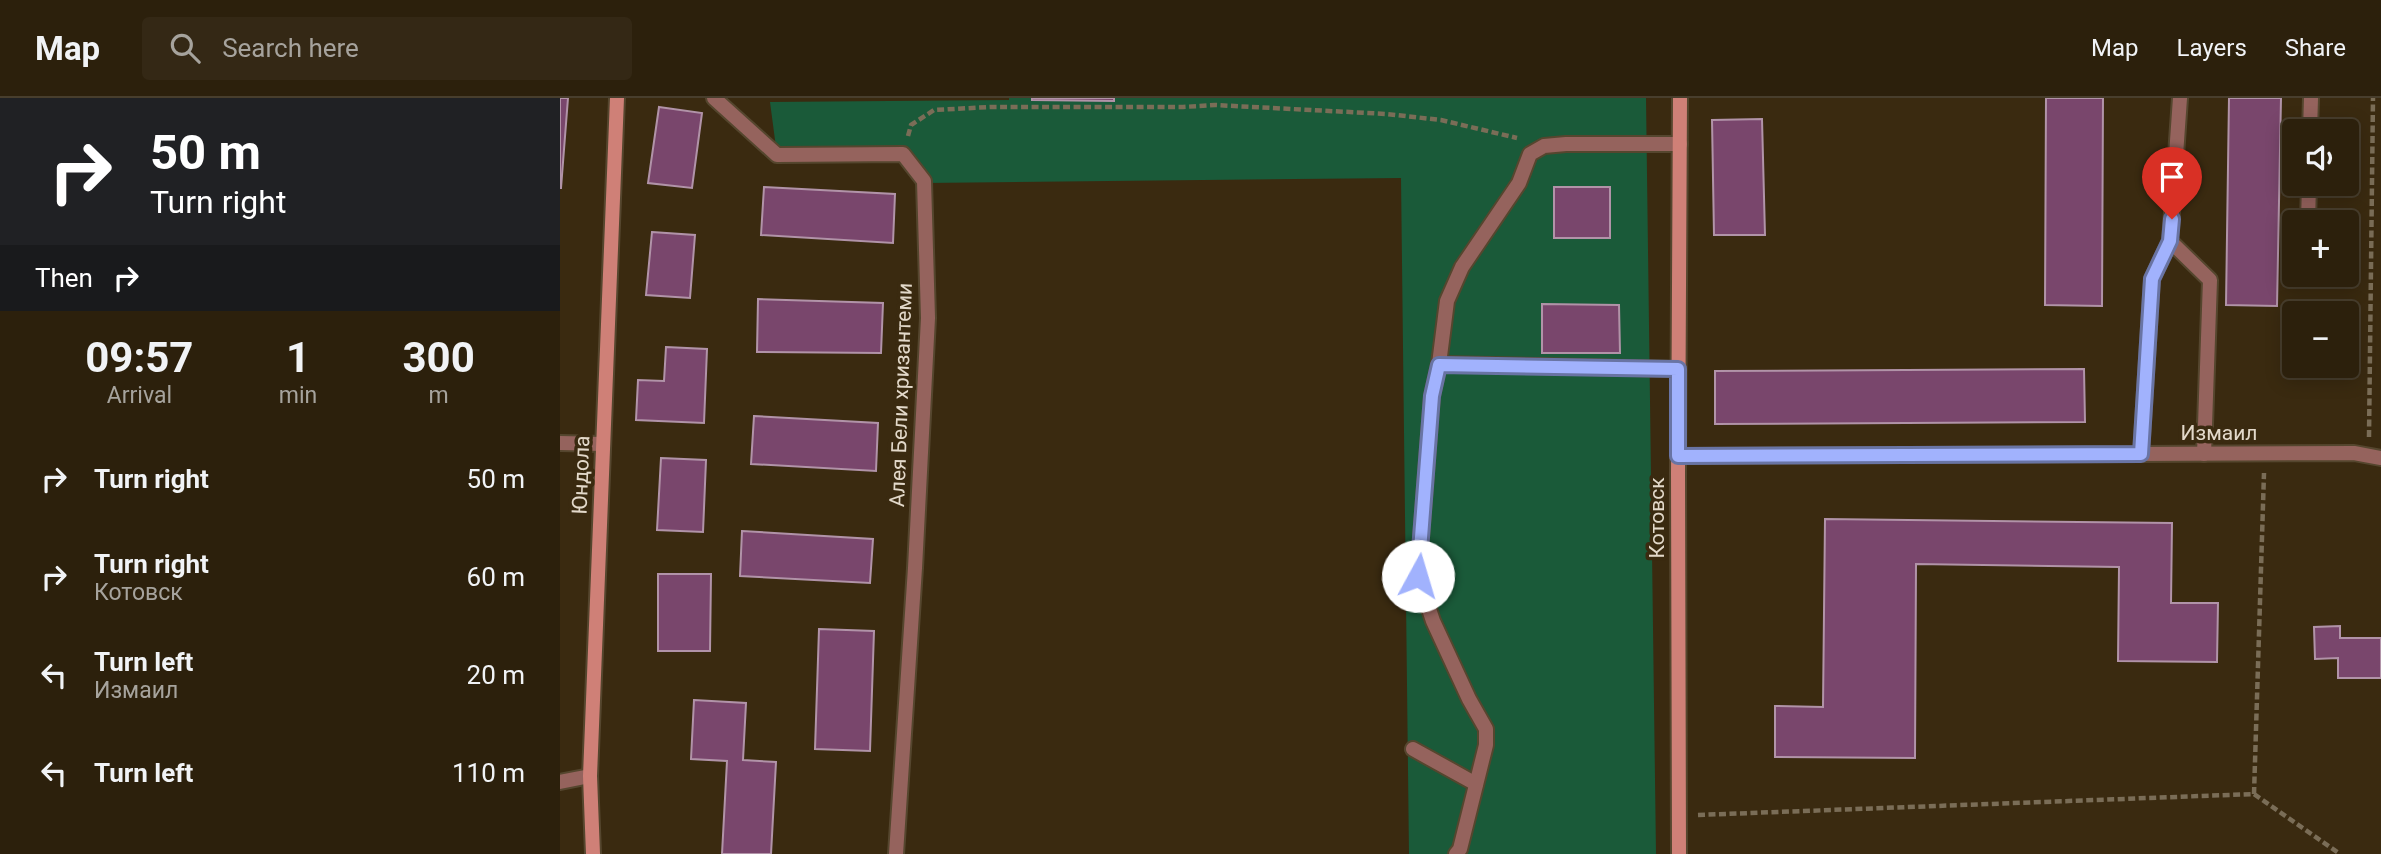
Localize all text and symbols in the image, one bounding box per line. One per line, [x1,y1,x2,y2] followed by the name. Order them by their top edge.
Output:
[142,17,632,80] search box
[35,29,100,68] text: Map
[166,29,204,67] icon: search
[222,33,359,63] text: Search here
[2091,34,2139,62] text: Map
[2177,34,2247,62] text: Layers
[2285,34,2346,62] text: Share
[2282,119,2359,378] map controls
[2282,119,2359,196] button: sound
[150,124,261,181] text: 50 m
[35,126,126,217] icon: right
[2142,147,2202,219] pin
[2153,158,2191,196] icon: arrive
[150,183,286,221] text: Turn right
[2282,210,2359,287] button: +
[107,259,145,297] icon: right
[35,263,93,293] text: Then
[885,282,917,508] street label: Алея Бели хризантеми
[2282,301,2359,378] button: −
[85,333,193,382] text: 09:57
[286,333,310,382] text: 1
[402,333,475,382] text: 300
[107,382,172,409] text: Arrival
[279,382,317,409] text: min
[429,382,449,409] text: m
[2181,421,2257,445] street label: Измаил
[568,435,594,515] street label: Юндола
[35,460,73,498] icon: right
[94,464,209,494] text: Turn right
[467,464,525,494] text: 50 m
[1645,477,1669,558] street label: Котовск
[1381,539,1455,613] position arrow
[94,549,209,579] text: Turn right
[35,558,73,596] icon: right
[467,562,525,592] text: 60 m
[94,579,183,606] text: Котовск
[94,647,193,677] text: Turn left
[35,656,73,694] icon: left
[467,660,525,690] text: 20 m
[94,677,178,704] text: Измаил
[35,754,73,792] icon: left
[94,758,193,788] text: Turn left
[452,758,525,788] text: 110 m

